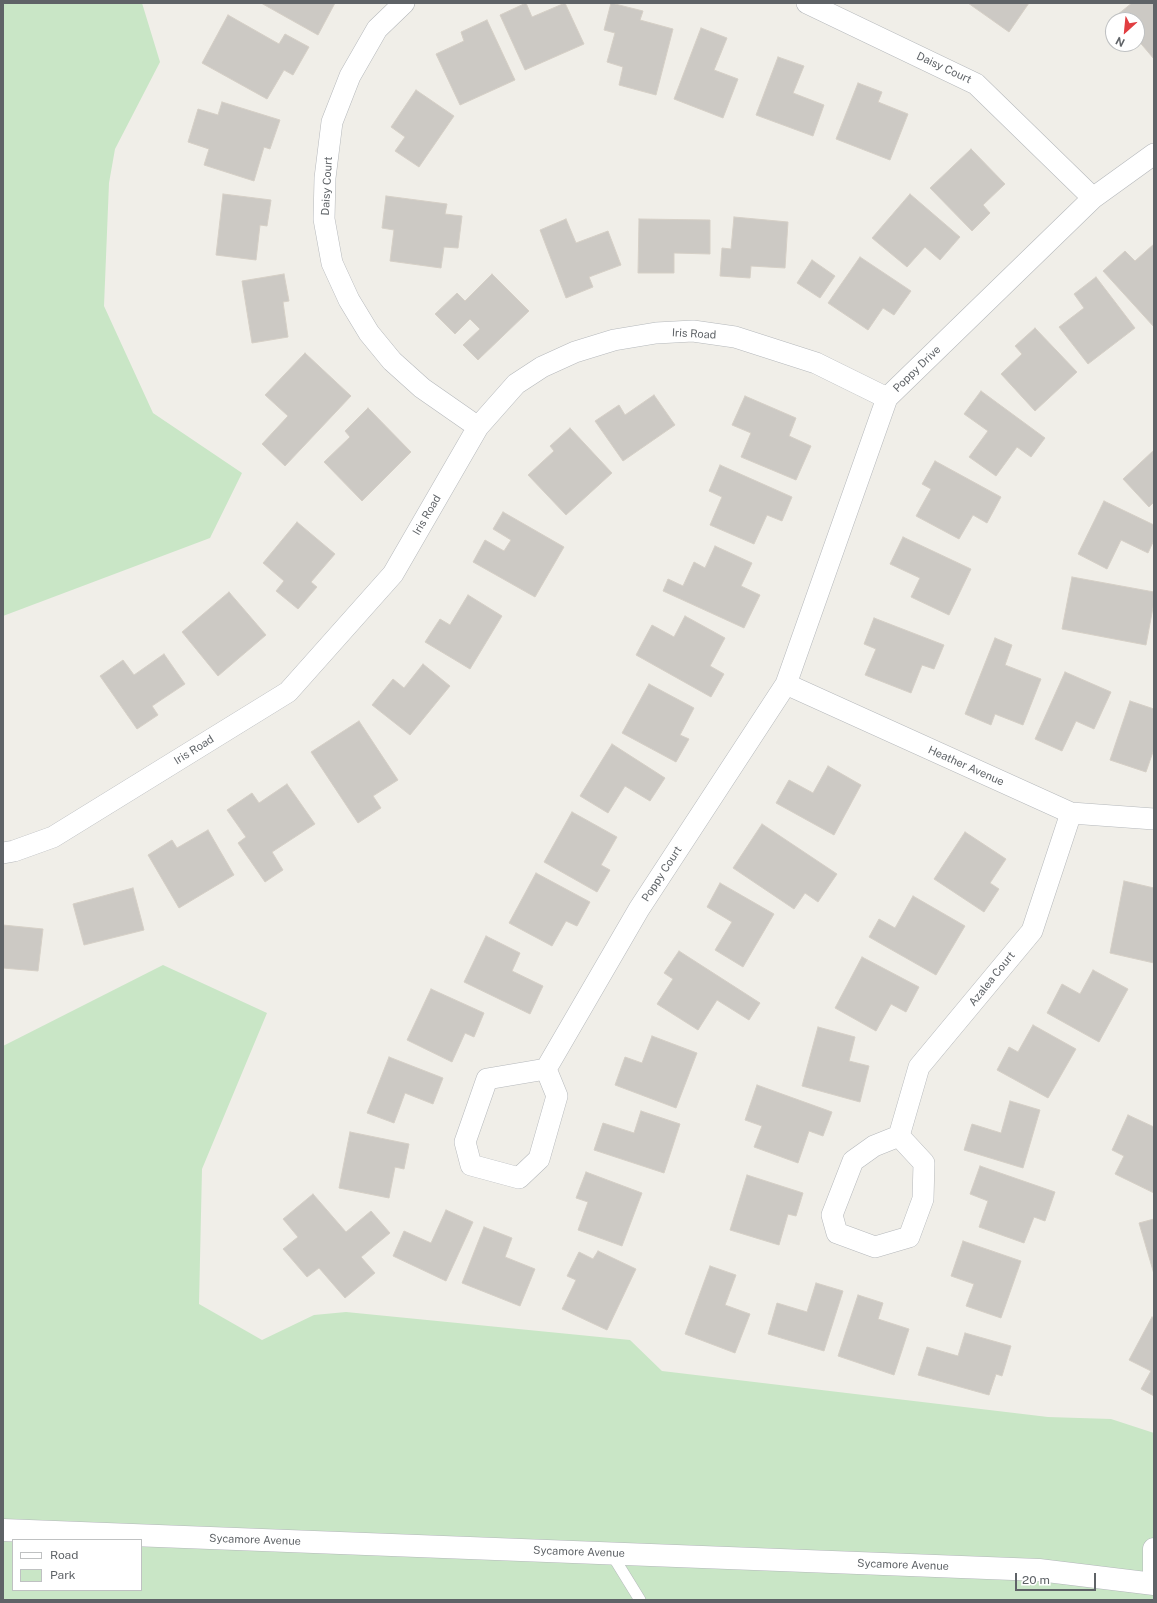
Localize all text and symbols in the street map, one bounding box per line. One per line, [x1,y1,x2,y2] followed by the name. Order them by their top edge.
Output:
[1105,12,1145,52] north arrow
[1113,35,1127,49] text: N
[914,50,974,86] street label: Daisy Court
[319,156,335,216] street label: Daisy Court
[671,326,717,342] street label: Iris Road
[890,343,944,395] street label: Poppy Drive
[410,492,444,538] street label: Iris Road
[172,733,216,767] street label: Iris Road
[926,743,1006,789] street label: Heather Avenue
[639,844,685,904] street label: Poppy Court
[966,949,1018,1009] street label: Azalea Court
[209,1532,301,1548] street label: Sycamore Avenue
[12,1539,142,1591] legend
[533,1544,625,1560] street label: Sycamore Avenue
[50,1548,78,1562] text: Road
[857,1557,949,1573] street label: Sycamore Avenue
[1017,1565,1098,1591] scale bar
[50,1568,76,1582] text: Park
[1022,1573,1050,1587] text: 20 m

